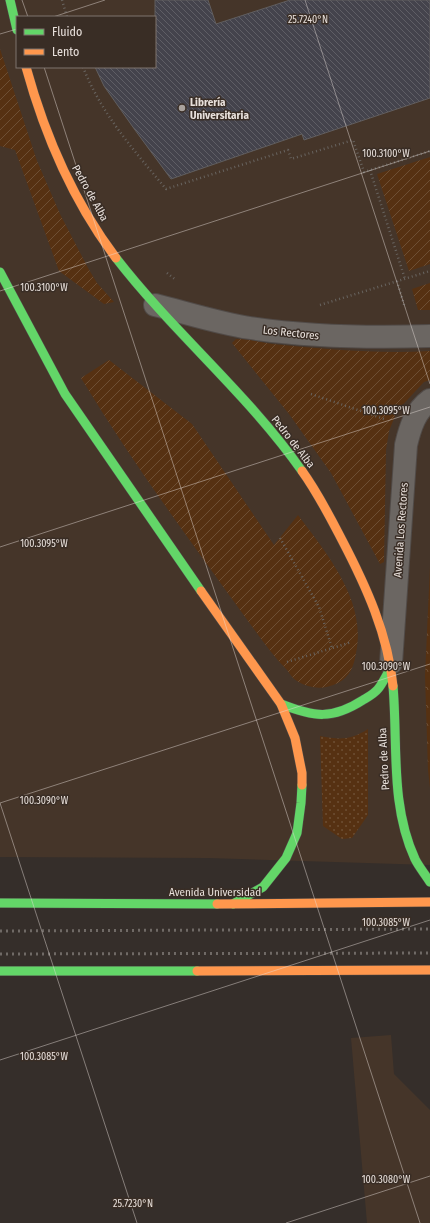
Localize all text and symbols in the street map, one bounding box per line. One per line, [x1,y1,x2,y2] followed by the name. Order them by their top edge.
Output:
[288,14,328,26] text: 25.7240°N
[16,16,156,68] legend
[52,25,82,39] text: Fluido
[52,45,79,59] text: Lento
[190,96,249,122] place label: Librería Universitaria
[177,103,187,113] marker: Librería Universitaria
[362,148,410,160] text: 100.3100°W
[69,163,111,223] street label: Pedro de Alba
[20,282,68,294] text: 100.3100°W
[262,324,320,342] street label: Los Rectores
[362,405,410,417] text: 100.3095°W
[269,413,317,471] street label: Pedro de Alba
[391,482,411,578] street label: Avenida Los Rectores
[20,538,68,550] text: 100.3095°W
[362,661,411,673] text: 100.3090°W
[376,727,392,791] street label: Pedro de Alba
[20,795,69,807] text: 100.3090°W
[169,886,261,899] street label: Avenida Universidad
[362,917,410,929] text: 100.3085°W
[20,1051,68,1063] text: 100.3085°W
[362,1174,411,1186] text: 100.3080°W
[113,1198,153,1210] text: 25.7230°N

